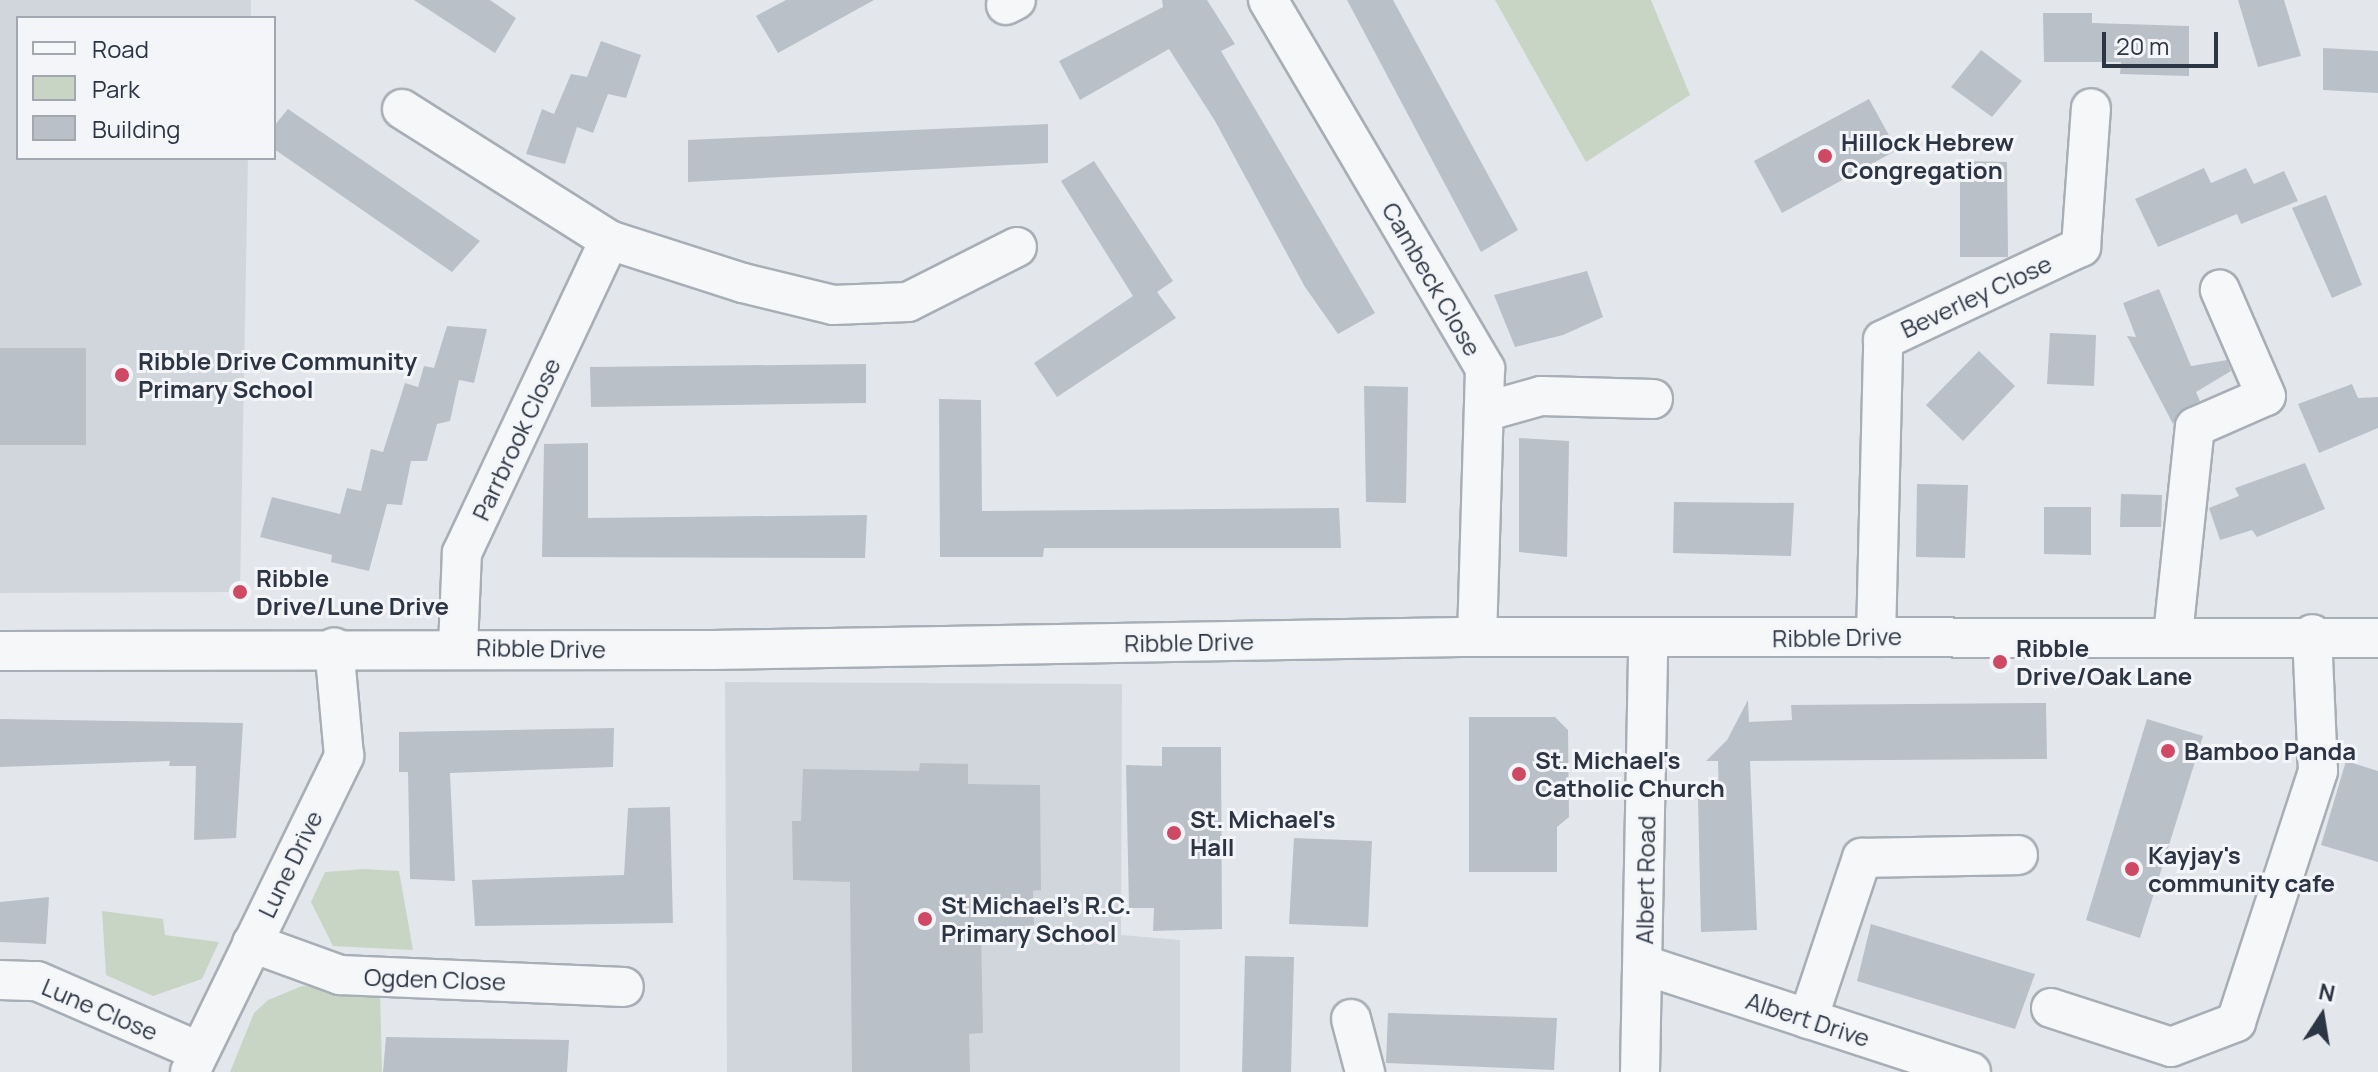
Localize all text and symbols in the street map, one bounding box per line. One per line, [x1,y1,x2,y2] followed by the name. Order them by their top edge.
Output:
[16,16,276,160] legend
[2106,16,2222,66] scale bar
[2116,29,2169,62] text: 20 m
[92,32,149,65] text: Road
[92,72,140,105] text: Park
[92,112,180,145] text: Building
[1841,128,2014,184] place label: Hillock Hebrew Congregation
[1816,147,1834,165] marker: Hillock Hebrew Congregation
[1376,197,1488,361] street label: Cambeck Close
[1896,249,2056,343] street label: Beverley Close
[138,347,417,403] place label: Ribble Drive Community Primary School
[466,353,566,525] street label: Parrbrook Close
[113,366,131,384] marker: Ribble Drive Community Primary School
[256,564,449,620] place label: Ribble Drive/Lune Drive
[231,583,249,601] marker: Ribble Drive/Lune Drive
[1772,621,1902,653] street label: Ribble Drive
[1124,626,1254,658] street label: Ribble Drive
[476,632,606,664] street label: Ribble Drive
[2016,634,2192,690] place label: Ribble Drive/Oak Lane
[1991,653,2009,671] marker: Ribble Drive/Oak Lane
[2184,737,2356,765] place label: Bamboo Panda
[2159,742,2177,760] marker: Bamboo Panda
[1535,746,1725,802] place label: St. Michael's Catholic Church
[1510,765,1528,783] marker: St. Michael's Catholic Church
[1190,805,1335,861] place label: St. Michael's Hall
[252,806,328,922] street label: Lune Drive
[1629,815,1661,945] street label: Albert Road
[1165,824,1183,842] marker: St. Michael's Hall
[2148,841,2335,897] place label: Kayjay's community cafe
[2123,860,2141,878] marker: Kayjay's community cafe
[941,891,1131,947] place label: St Michael's R.C. Primary School
[916,910,934,928] marker: St Michael's R.C. Primary School
[364,962,506,996] street label: Ogden Close
[38,972,162,1046] street label: Lune Close
[2282,976,2362,1056] north arrow
[2316,976,2338,1009] text: N
[1743,985,1873,1053] street label: Albert Drive

